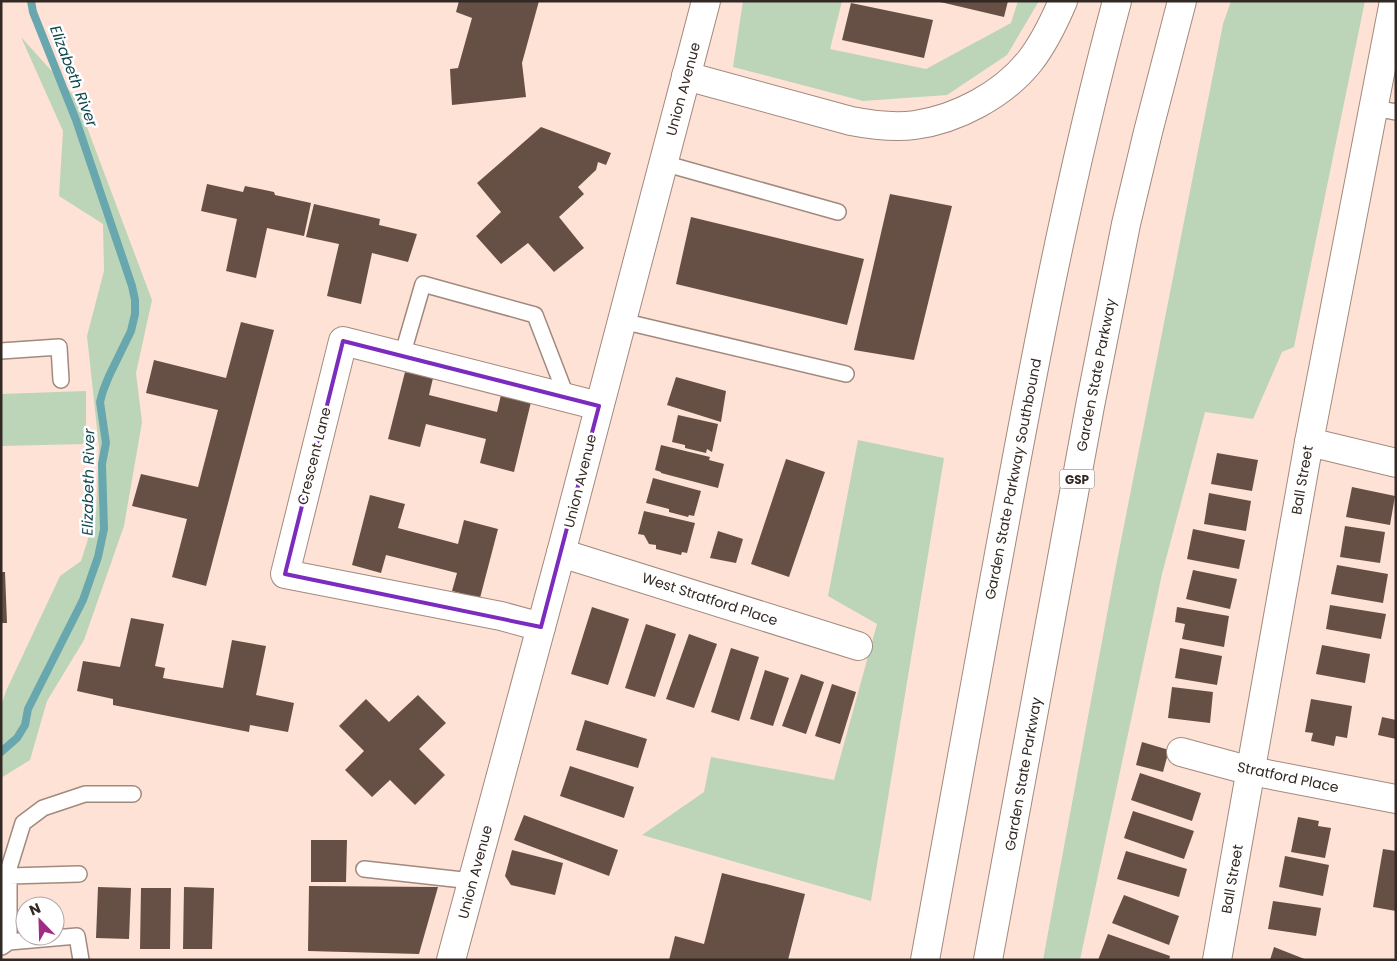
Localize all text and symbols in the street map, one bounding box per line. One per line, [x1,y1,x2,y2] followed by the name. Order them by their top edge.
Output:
[45,22,103,130] water label: Elizabeth River
[661,40,705,138] street label: Union Avenue
[1071,297,1121,453] street label: Garden State Parkway
[980,357,1046,601] street label: Garden State Parkway Southbound
[292,405,336,507] street label: Crescent Lane
[77,428,99,536] water label: Elizabeth River
[559,432,601,530] street label: Union Avenue
[1286,444,1318,516] street label: Ball Street
[1060,469,1094,488] road number: GSP
[639,568,781,631] street label: West Stratford Place
[1000,696,1046,852] street label: Garden State Parkway
[1235,756,1341,798] street label: Stratford Place
[453,823,497,921] street label: Union Avenue
[1216,843,1248,915] street label: Ball Street
[15,896,65,946] north arrow
[26,898,44,920] text: N

